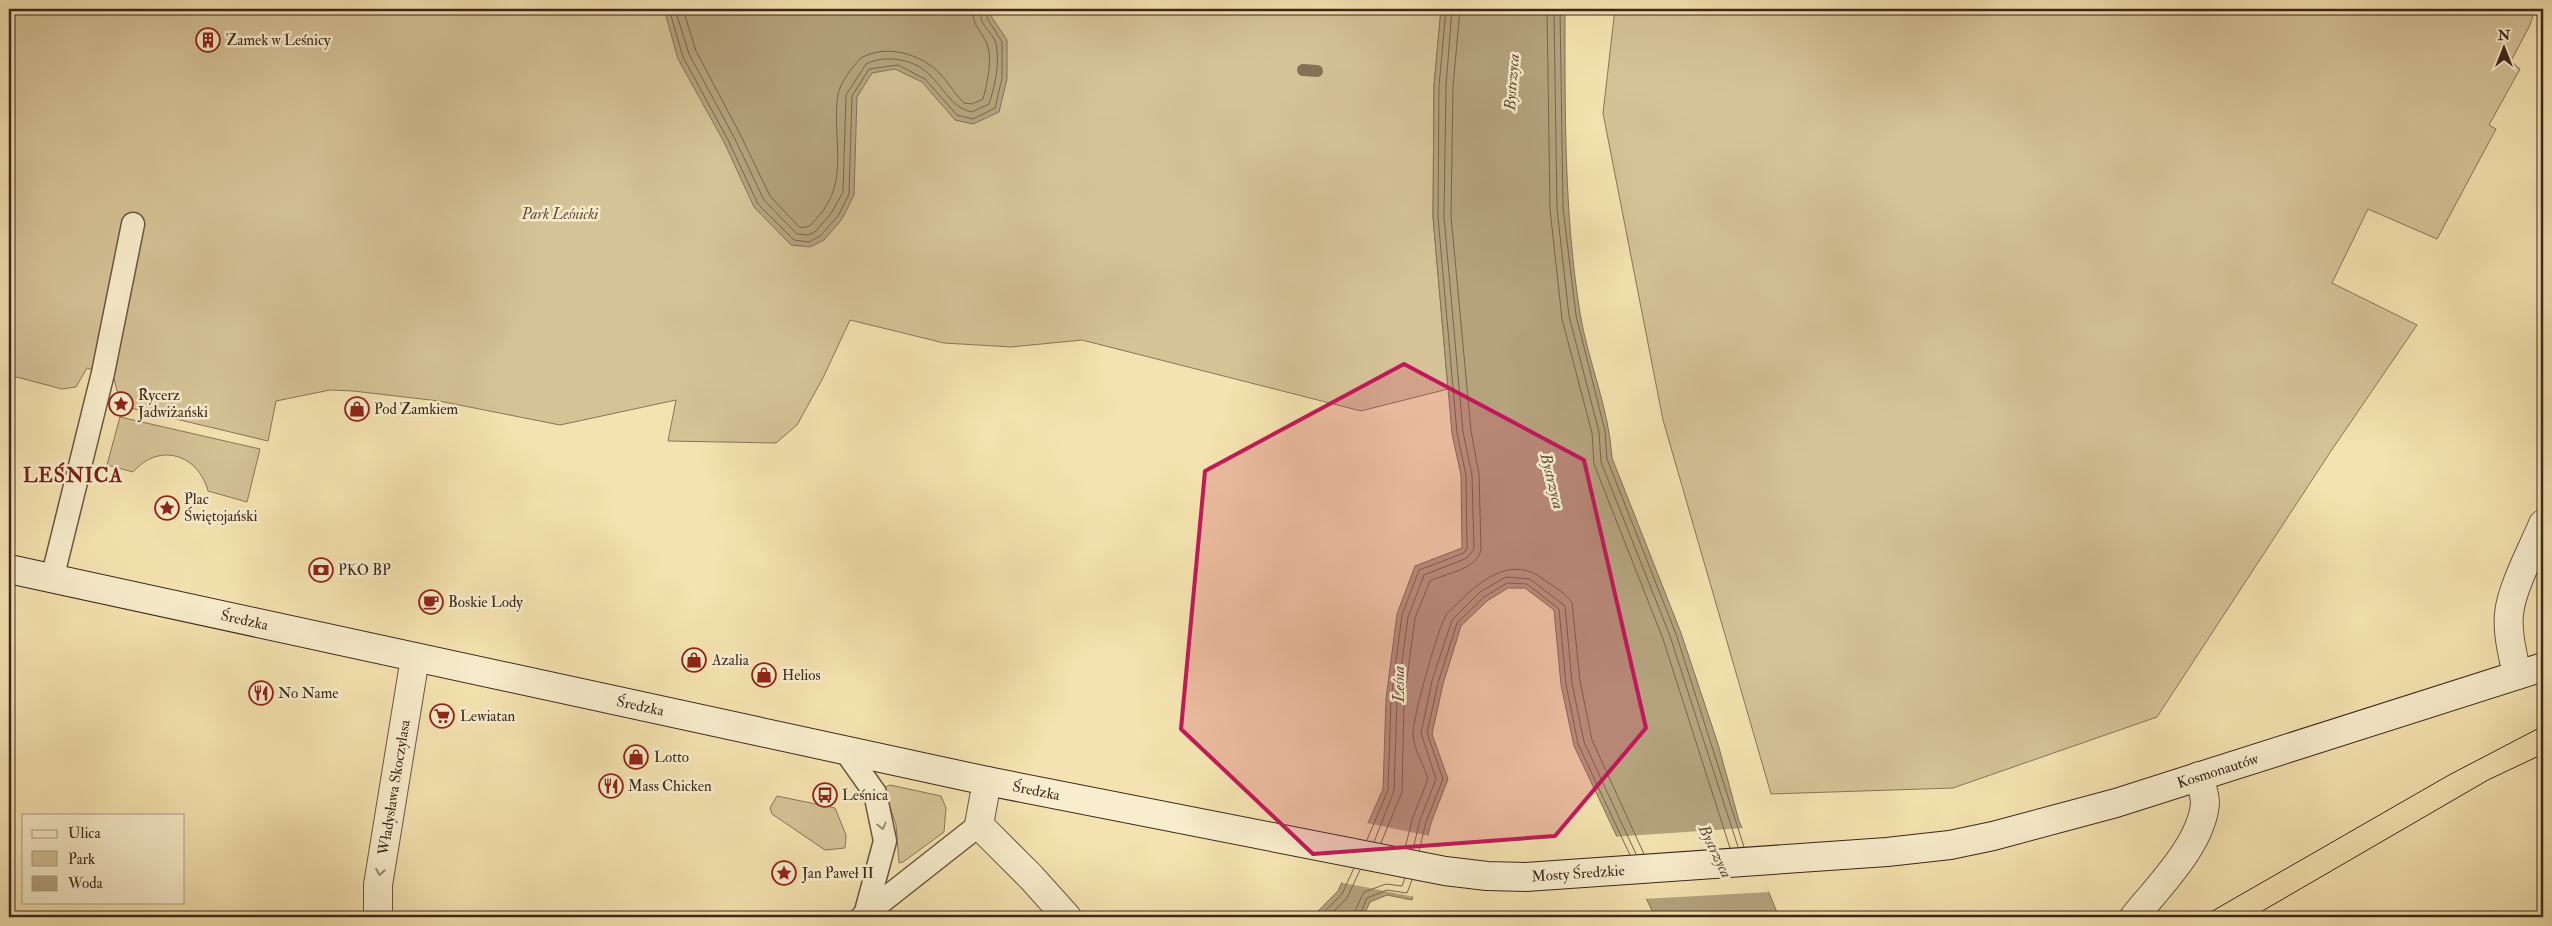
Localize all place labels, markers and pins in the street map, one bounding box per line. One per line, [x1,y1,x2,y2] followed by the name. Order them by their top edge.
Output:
[195,27,221,53] building icon: Zamek w Leśnicy
[226,31,331,50] place label: Zamek w Leśnicy
[137,386,208,423] place label: Rycerz Jadwiżański
[108,391,134,417] place icon: Rycerz Jadwiżański
[344,396,370,422] shop icon: Pod Zamkiem
[374,400,459,419] place label: Pod Zamkiem
[184,490,257,526] place label: Plac Świętojański
[154,495,180,521] place icon: Plac Świętojański
[308,557,334,583] bank icon: PKO BP
[338,561,391,580] place label: PKO BP
[418,589,444,615] cafe icon: Boskie Lody
[448,593,523,612] place label: Boskie Lody
[681,647,707,673] shop icon: Azalia
[711,651,750,670] place label: Azalia
[751,662,777,688] shop icon: Helios
[782,666,821,685] place label: Helios
[248,680,274,706] restaurant icon: No Name
[278,684,339,703] place label: No Name
[429,703,455,729] supermarket icon: Lewiatan
[460,707,516,726] place label: Lewiatan
[623,744,649,770] shop icon: Lotto
[654,748,689,767] place label: Lotto
[598,773,624,799] restaurant icon: Mass Chicken
[628,777,712,796] place label: Mass Chicken
[812,782,838,808] bus stop icon: Leśnica
[842,786,889,805] place label: Leśnica
[771,860,797,886] place icon: Jan Paweł II
[801,864,874,884] place label: Jan Paweł II

